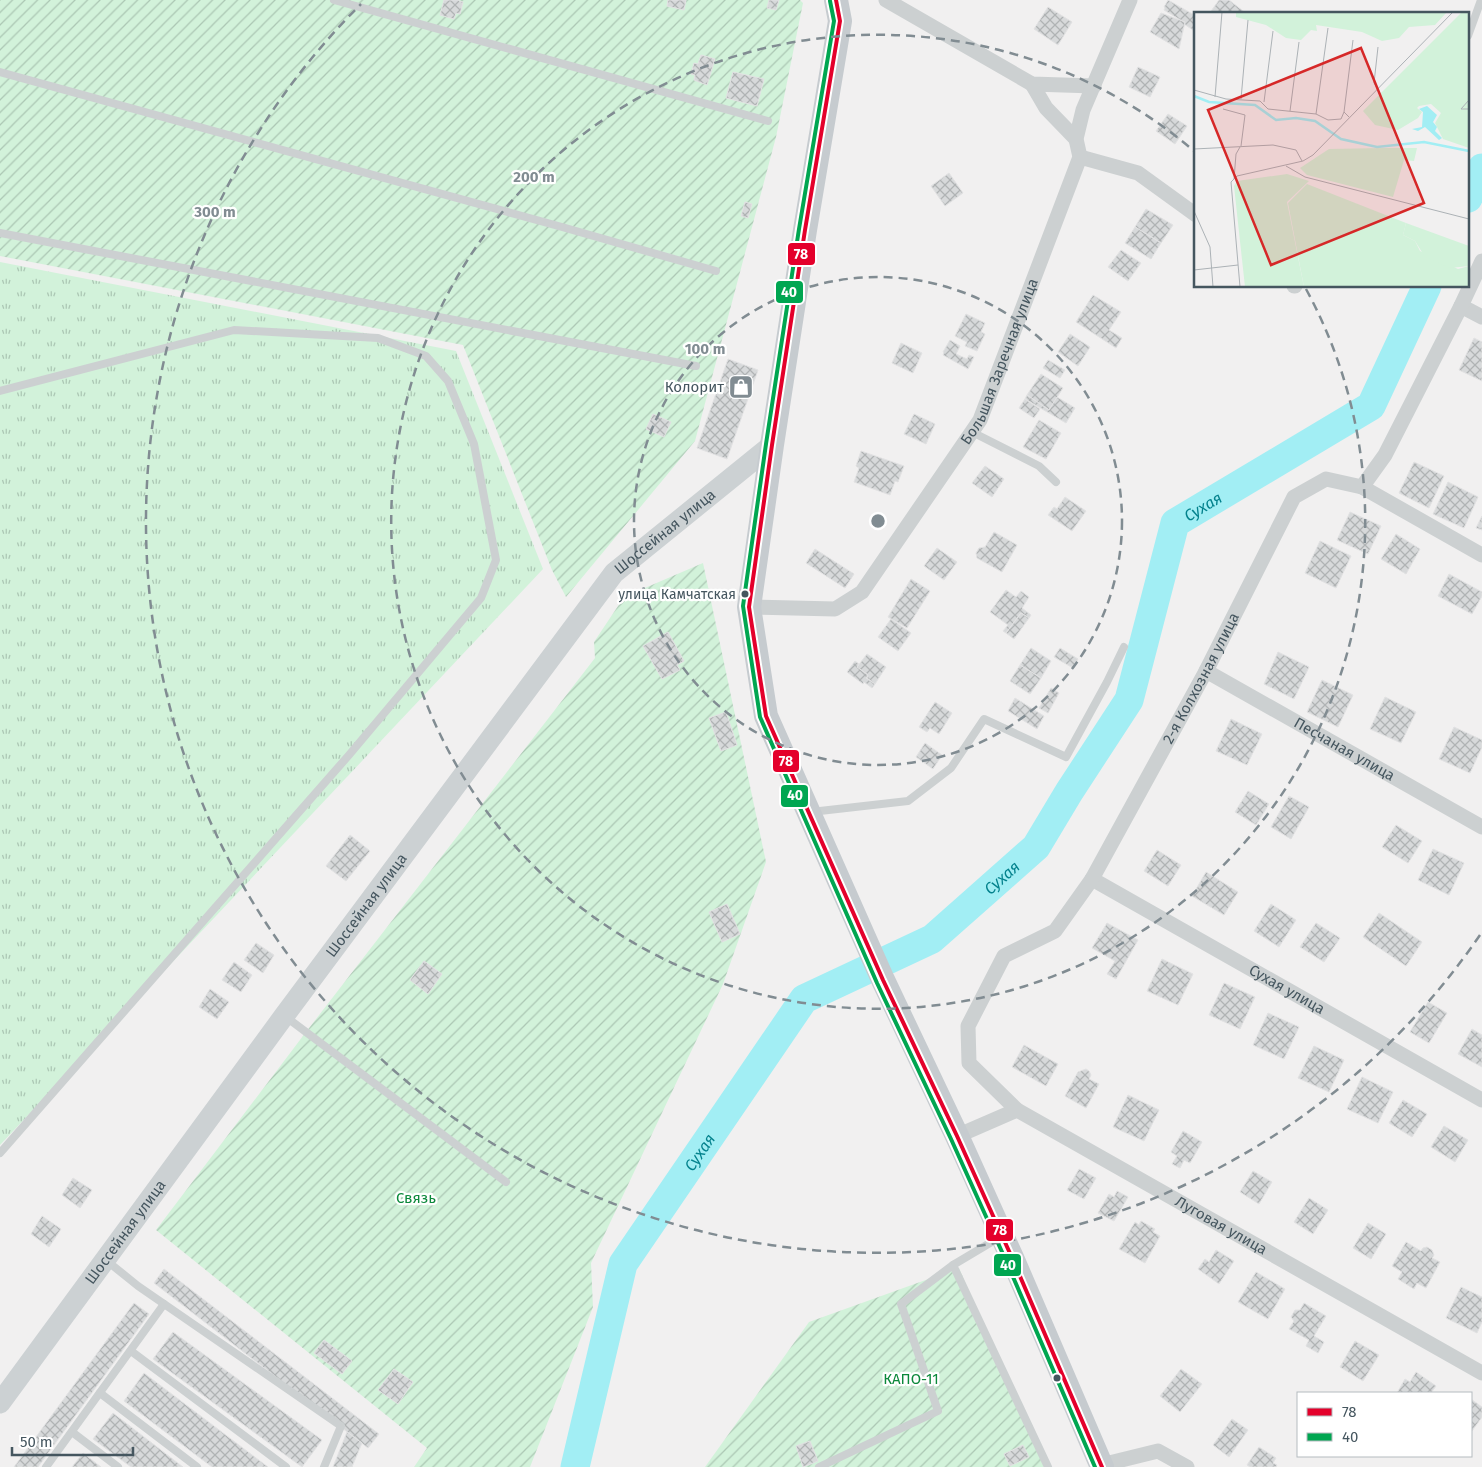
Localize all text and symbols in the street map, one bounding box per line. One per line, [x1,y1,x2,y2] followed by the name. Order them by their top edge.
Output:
[1194,12,1470,288] inset map
[513,168,555,186] text: 200 m
[193,203,236,221] text: 300 m
[787,242,816,266] line badge: 78
[794,246,808,263] text: 78
[957,276,1042,448] street label: Большая Заречная улица
[775,280,804,304] line badge: 40
[781,284,797,301] text: 40
[685,340,725,358] text: 100 m
[728,374,754,400] shop icon: Колорит
[665,378,724,396] place label: Колорит
[611,485,719,578] street label: Шоссейная улица
[1180,488,1225,525] water label: Сухая
[869,512,887,530] centre of rings
[618,586,736,603] place label: улица Камчатская
[740,589,750,599] marker: улица Камчатская
[1159,610,1243,747] street label: 2-я Колхозная улица
[1291,714,1398,785] street label: Песчаная улица
[772,749,800,773] line badge: 78
[779,753,793,770] text: 78
[780,784,809,808] line badge: 40
[787,787,803,804] text: 40
[322,850,411,961] street label: Шоссейная улица
[980,857,1023,898] water label: Сухая
[1246,961,1328,1018] street label: Сухая улица
[680,1130,719,1175] water label: Сухая
[81,1176,170,1288] street label: Шоссейная улица
[396,1189,436,1207] park label: Связь
[1172,1192,1270,1259] street label: Луговая улица
[985,1218,1014,1242] line badge: 78
[993,1222,1007,1239] text: 78
[993,1253,1022,1277] line badge: 40
[1000,1257,1016,1274] text: 40
[883,1370,939,1388] park label: КАПО-11
[1052,1373,1062,1383] unlabelled marker
[1297,1392,1472,1457] legend
[1342,1403,1357,1421] text: 78
[12,1424,134,1456] scale bar
[1342,1428,1358,1446] text: 40
[20,1433,53,1451] text: 50 m

